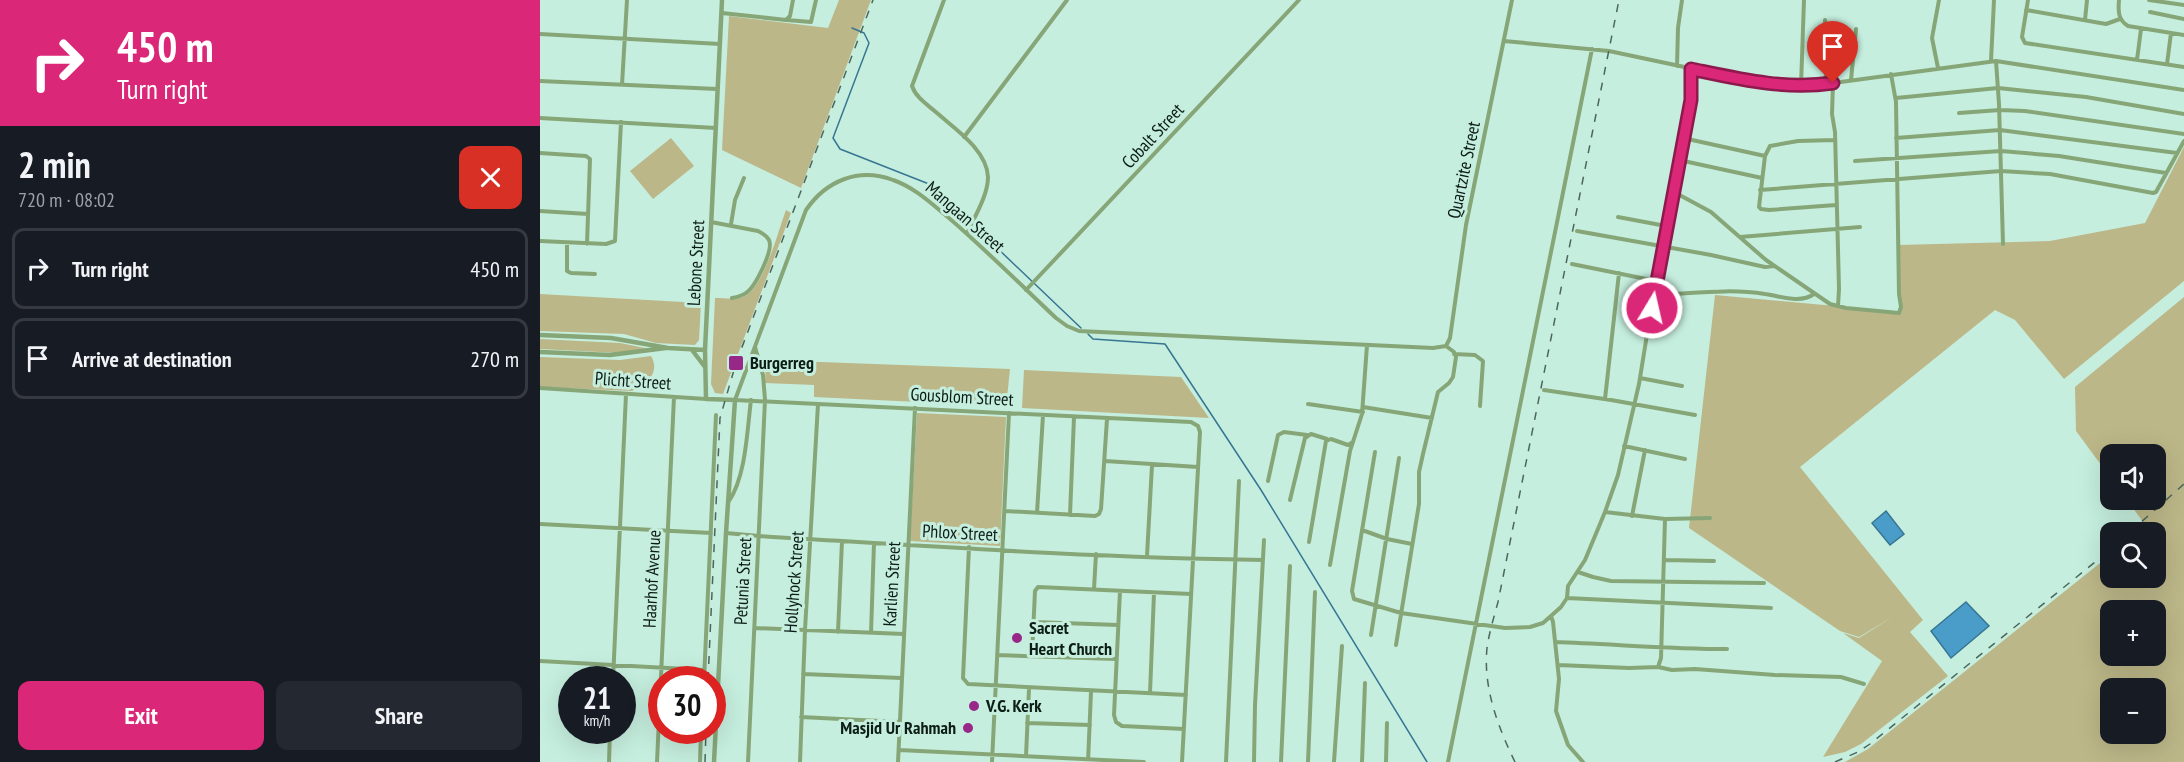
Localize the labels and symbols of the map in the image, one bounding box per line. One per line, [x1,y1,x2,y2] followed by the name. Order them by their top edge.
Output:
[1807,21,1858,83] pin
[1117,98,1189,173] street label: Cobalt Street
[1442,119,1485,221] street label: Quartzite Street
[921,176,1010,257] street label: Mangaan Street
[682,219,709,307] street label: Lebone Street
[1620,276,1684,340] position arrow
[750,351,814,374] place label: Burgerreg
[727,354,745,372] marker: Burgerreg
[594,366,672,395] street label: Plicht Street
[910,382,1014,411] street label: Gousblom Street
[922,519,998,546] street label: Phlox Street
[637,529,666,629] street label: Haarhof Avenue
[778,530,809,634] street label: Hollyhock Street
[729,536,756,625] street label: Petunia Street
[878,541,905,627] street label: Karlien Street
[1029,616,1112,660] place label: Sacret Heart Church
[1010,631,1024,645] marker: Sacret Heart Church
[648,666,726,744] speed limit sign: 30
[985,694,1042,717] place label: V.G. Kerk
[967,699,981,713] marker: V.G. Kerk
[840,716,956,739] place label: Masjid Ur Rahmah
[961,721,975,735] marker: Masjid Ur Rahmah

